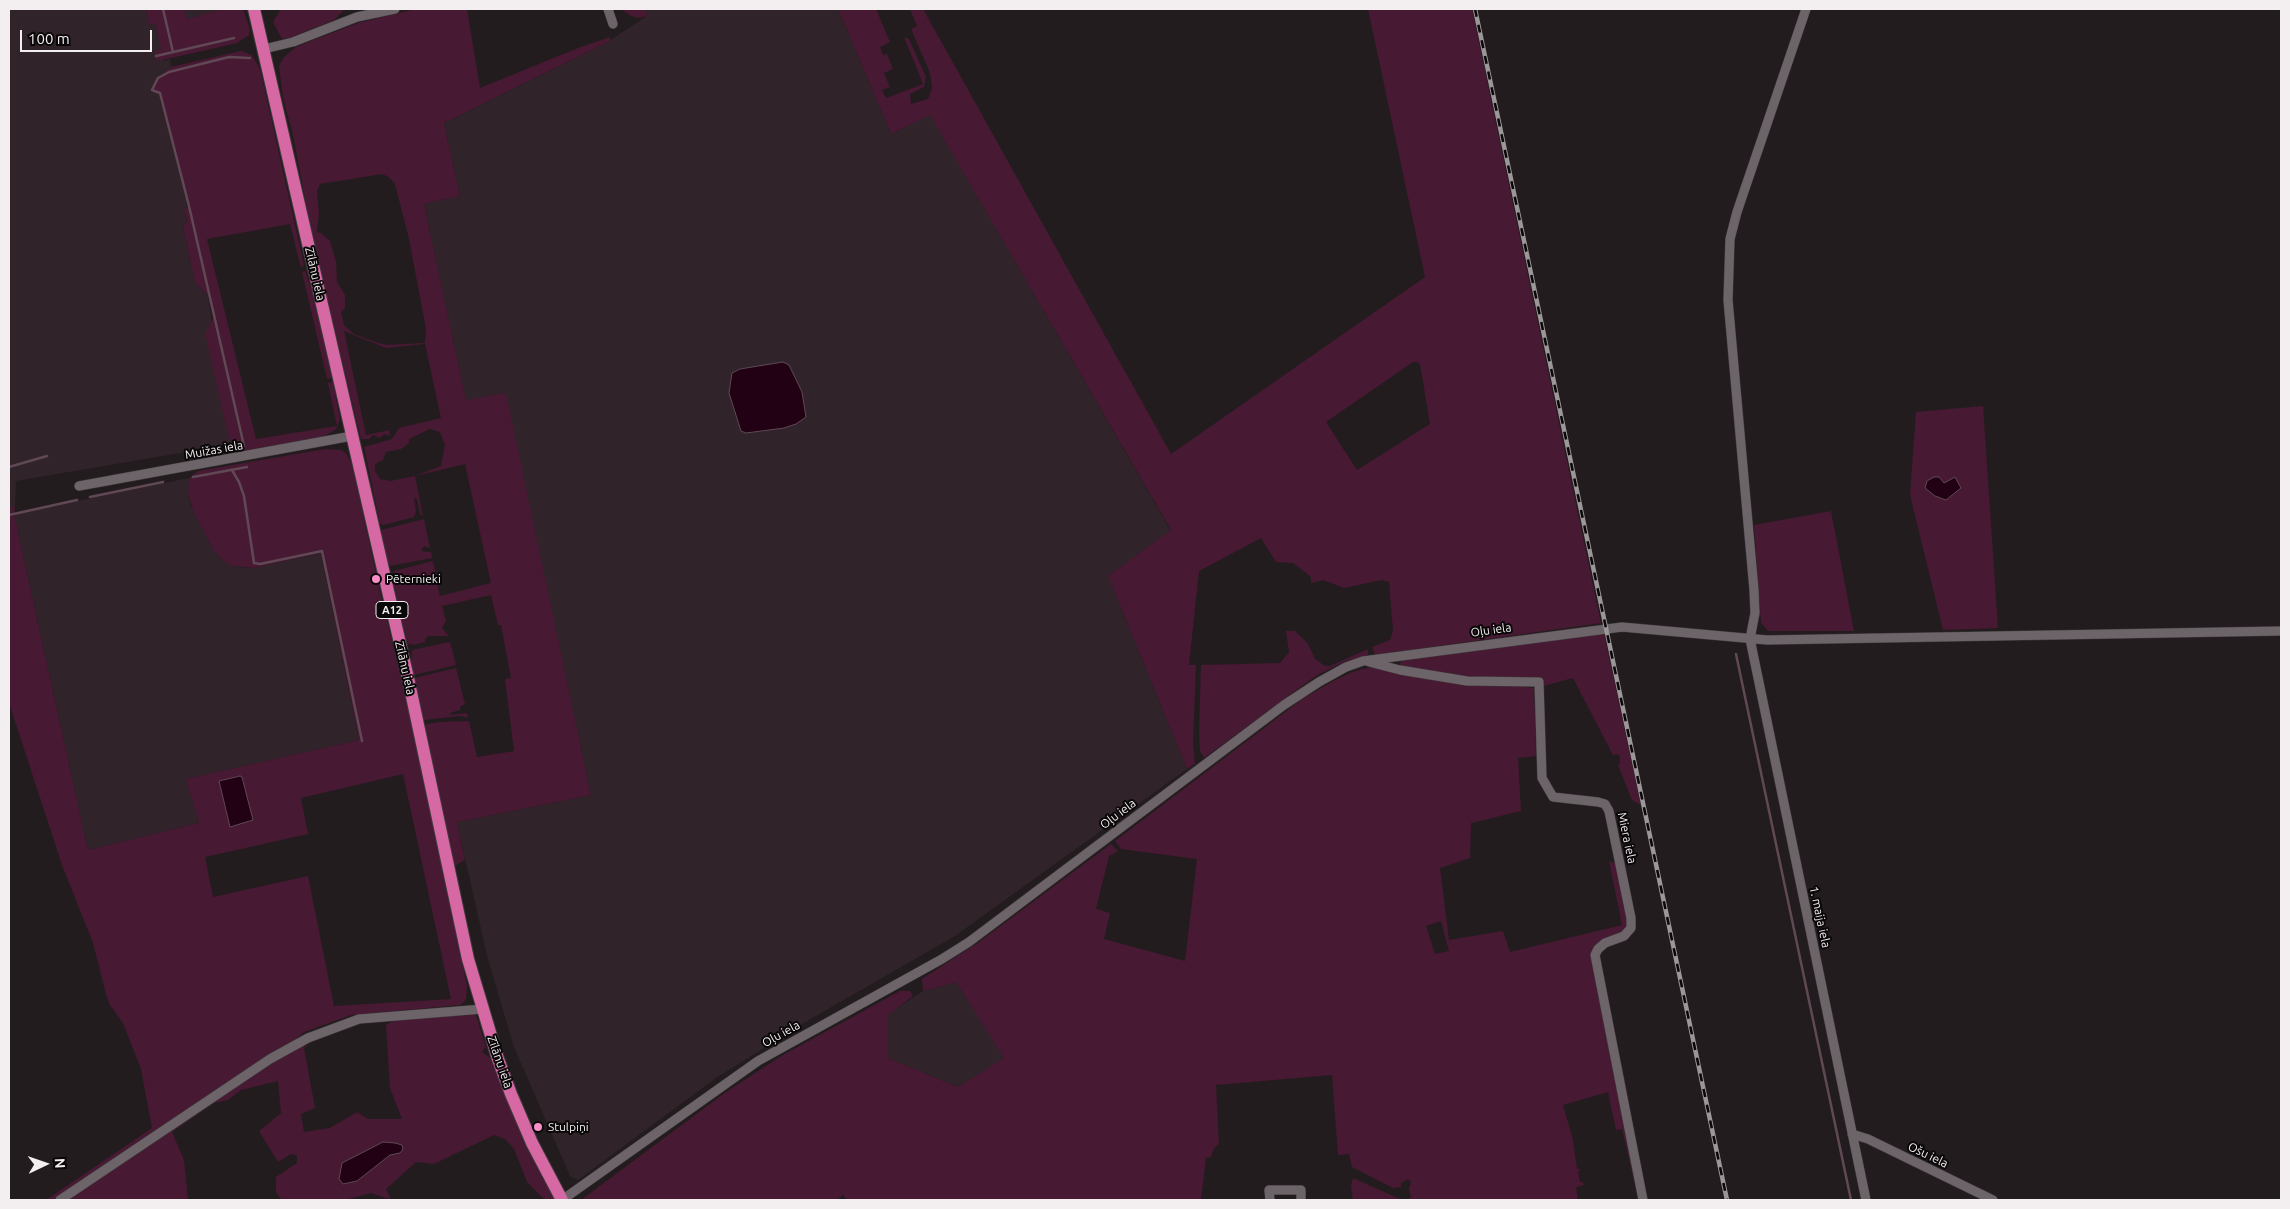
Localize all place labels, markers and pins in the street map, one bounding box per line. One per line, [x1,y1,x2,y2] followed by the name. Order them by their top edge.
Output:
[386,572,441,586] place label: Pēternieki
[370,573,382,585] marker: Pēternieki
[548,1120,589,1134] place label: Stulpiņi
[532,1121,544,1133] marker: Stulpiņi

